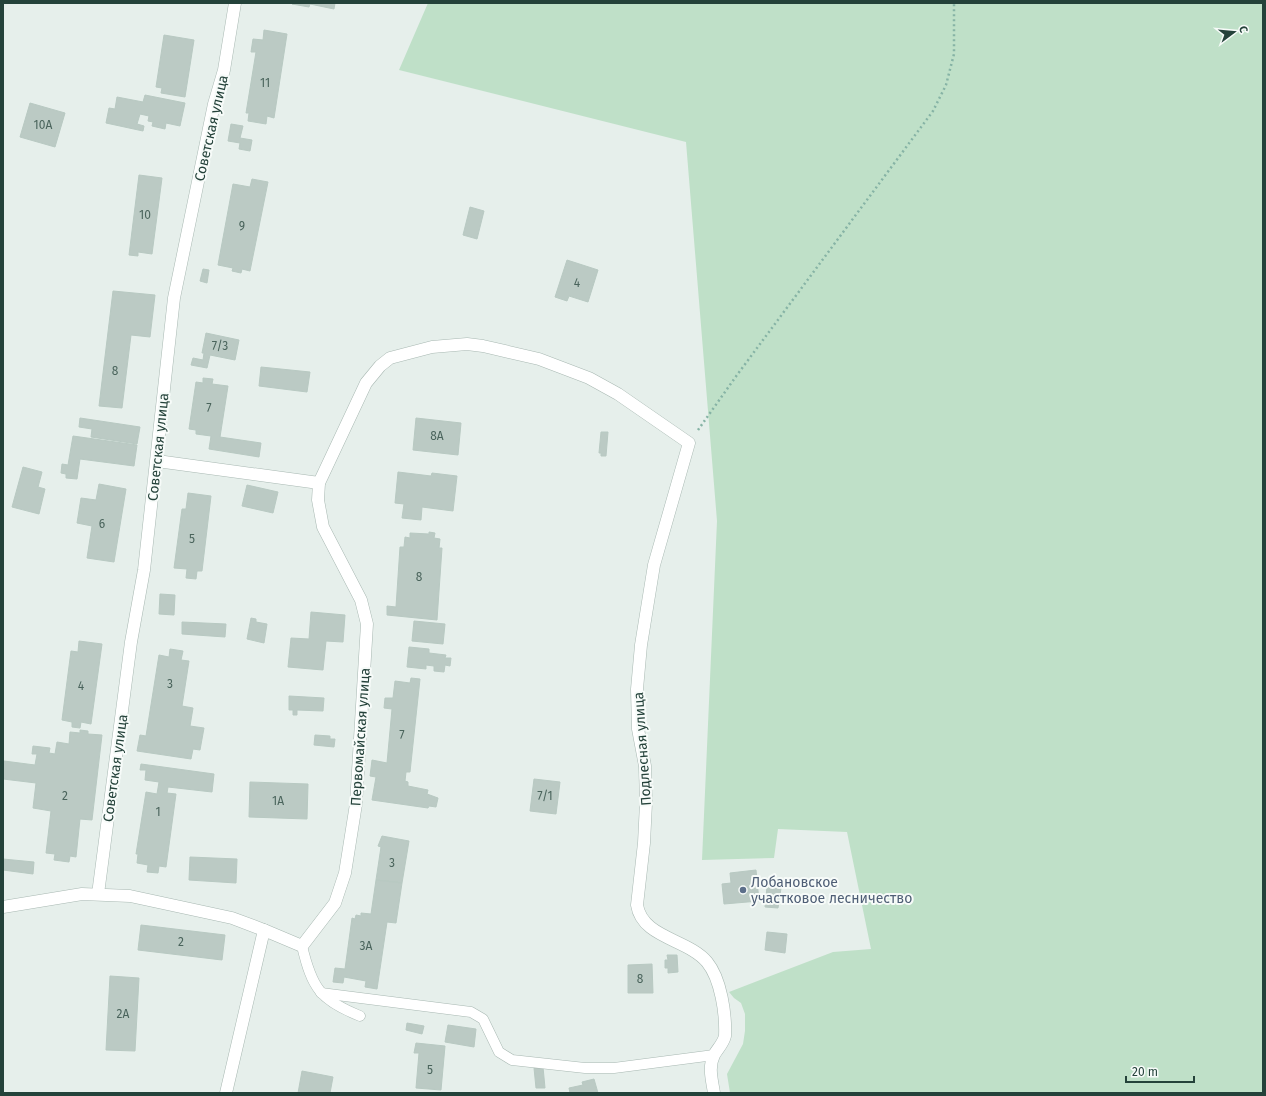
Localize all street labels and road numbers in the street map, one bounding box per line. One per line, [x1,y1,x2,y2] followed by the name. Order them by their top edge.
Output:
[191,73,232,183] street label: Советская улица
[144,392,173,502] street label: Советская улица
[347,667,374,807] street label: Первомайская улица
[630,691,655,806] street label: Подлесная улица
[100,713,131,823] street label: Советская улица

